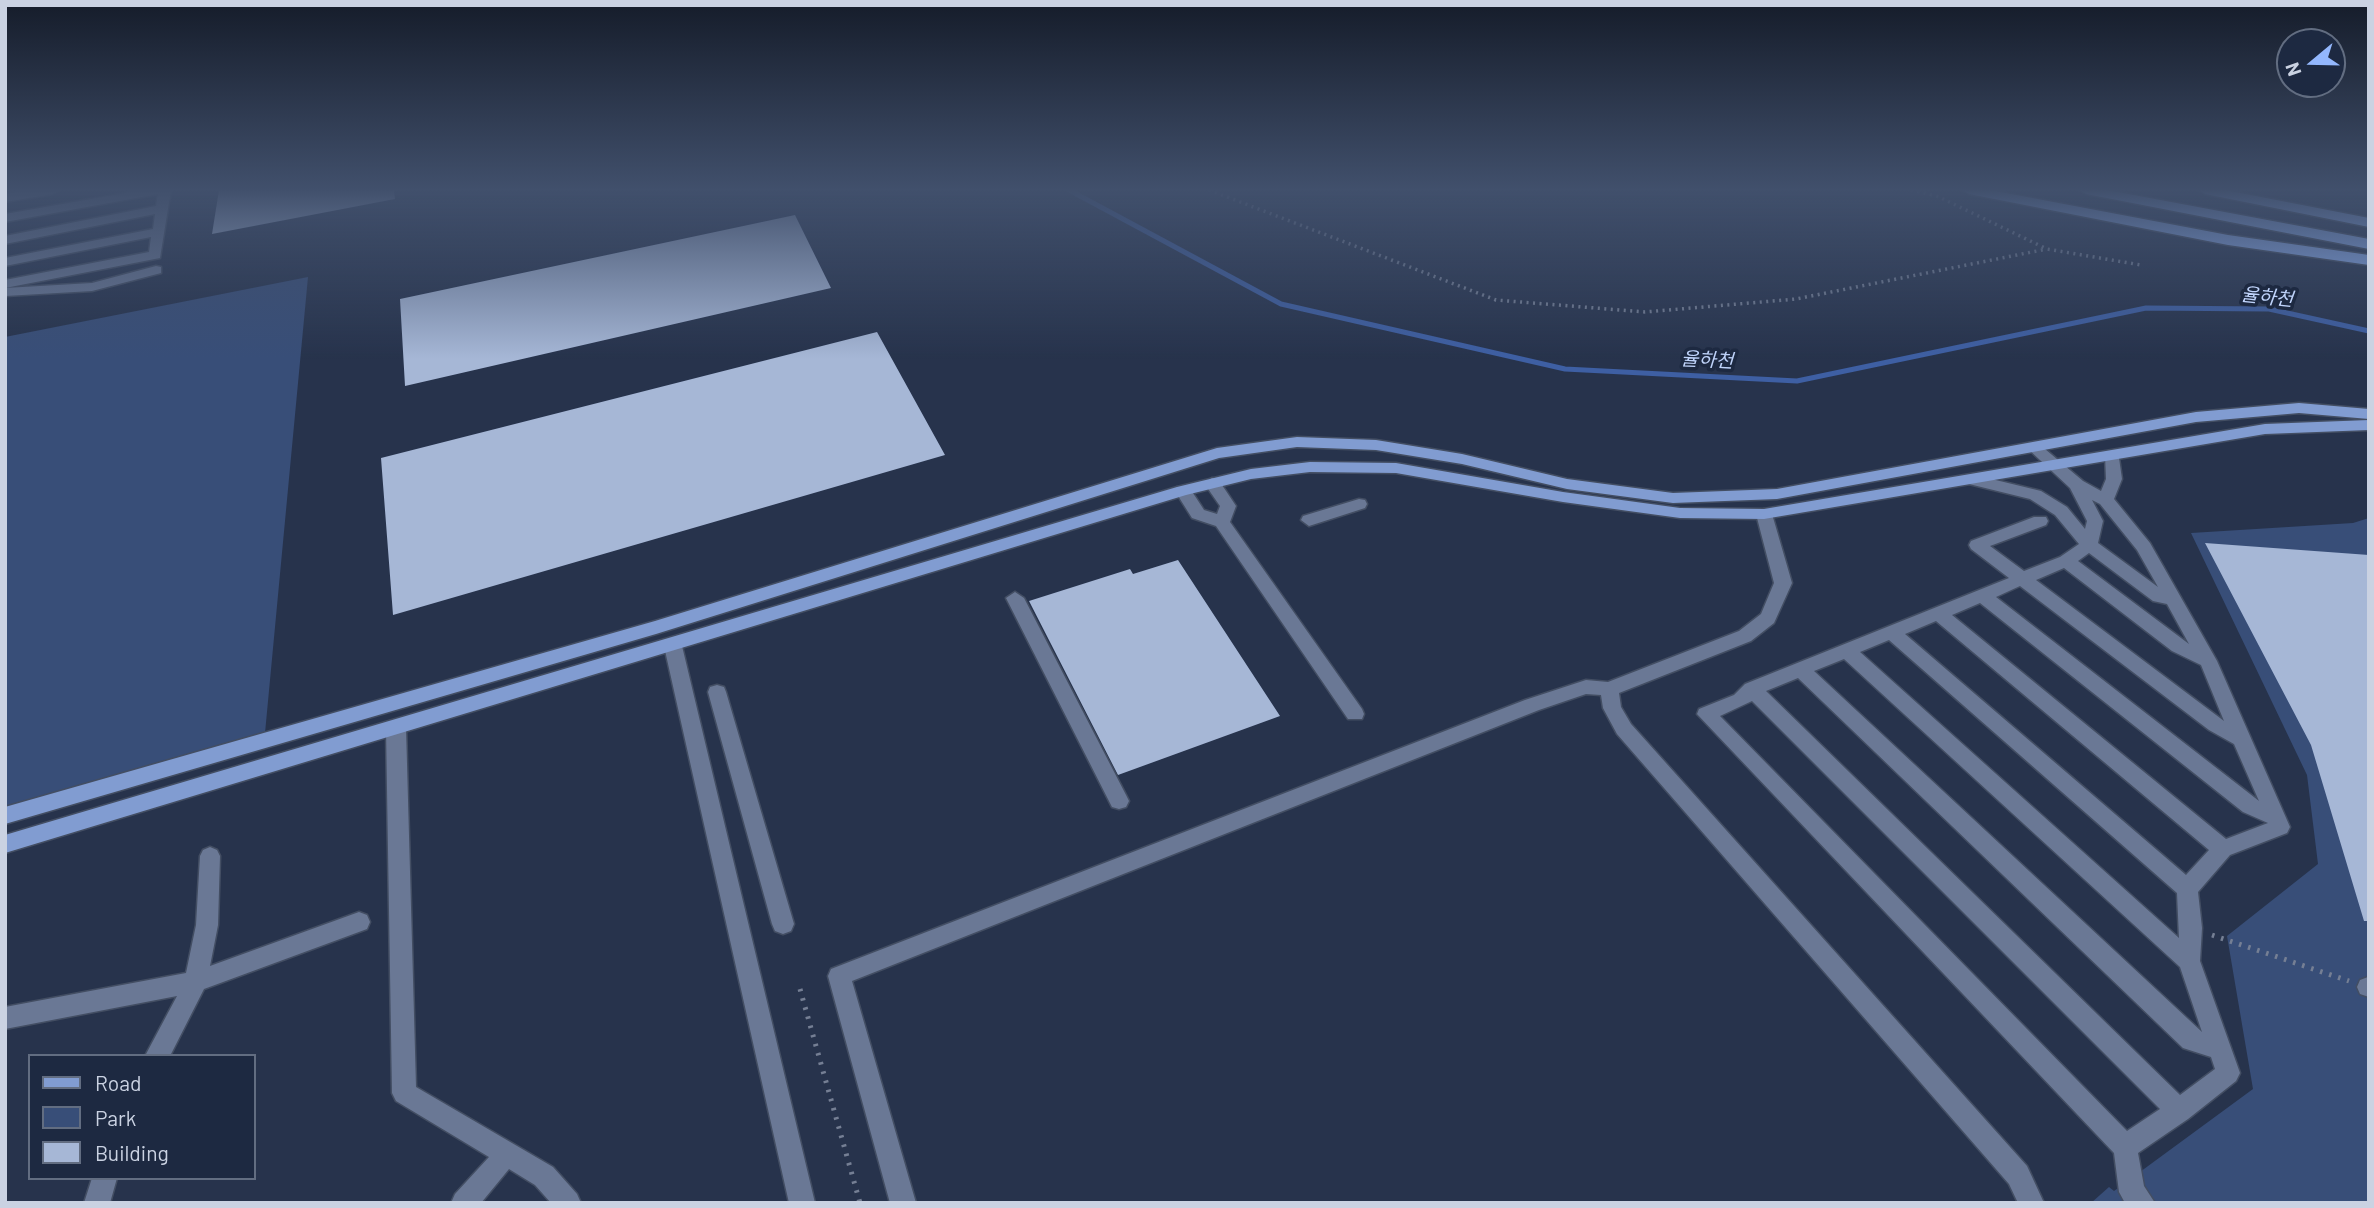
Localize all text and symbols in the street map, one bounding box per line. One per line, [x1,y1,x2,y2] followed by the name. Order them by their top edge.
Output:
[2276,28,2346,98] north arrow
[2280,60,2305,79] text: N
[2240,283,2294,311] water label: 율하천
[1680,347,1734,373] water label: 율하천
[28,1054,256,1180] legend
[95,1070,141,1095] text: Road
[95,1105,136,1130] text: Park
[95,1140,169,1165] text: Building

